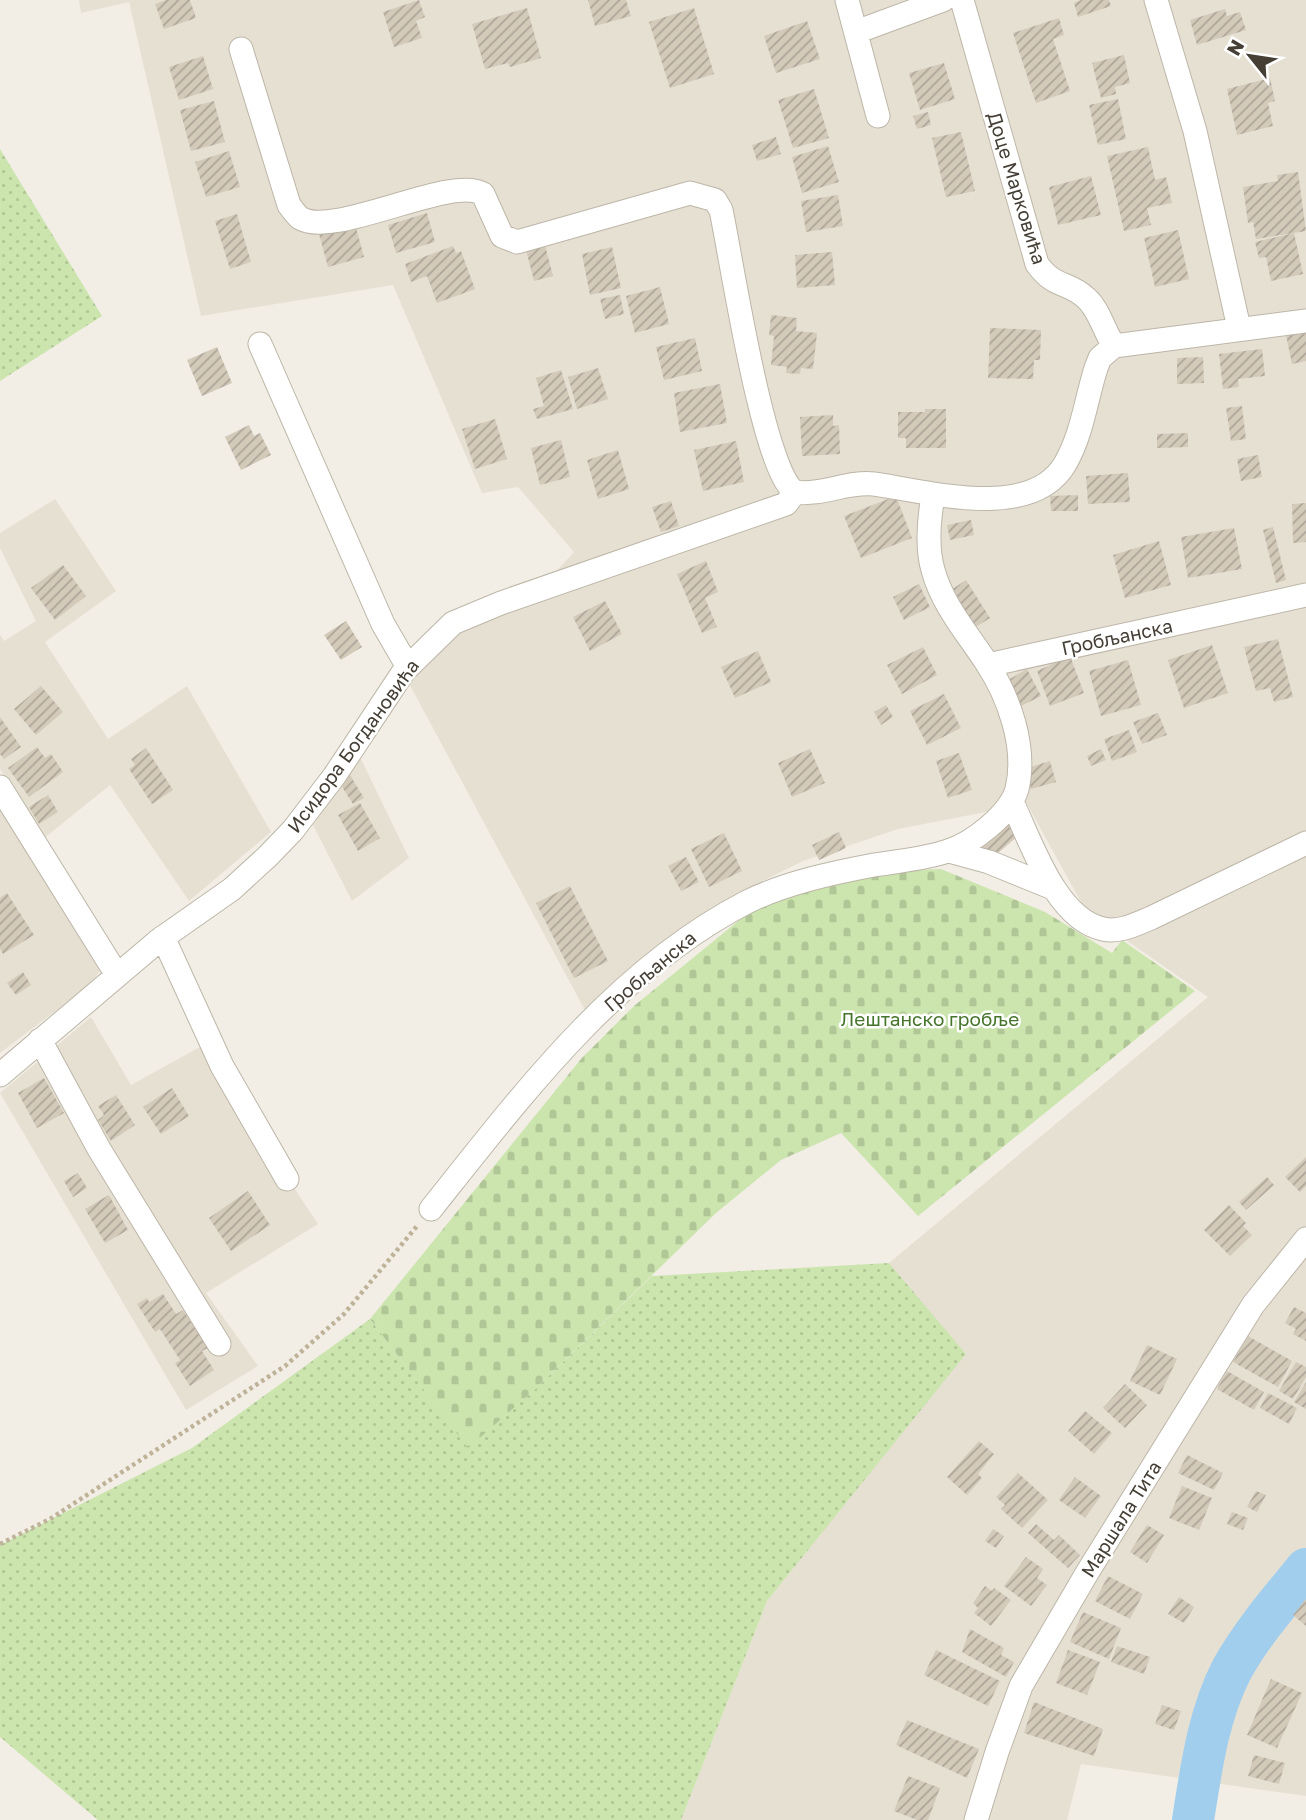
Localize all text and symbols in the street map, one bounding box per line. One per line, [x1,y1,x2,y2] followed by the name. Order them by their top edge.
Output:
[1215,21,1285,91] north arrow
[1221,35,1248,59] text: N
[983,109,1052,267] street label: Доце Марковића
[1059,614,1174,659] street label: Гробљанска
[282,655,423,837] street label: Исидора Богдановића
[599,926,700,1016] street label: Гробљанска
[841,1007,1019,1030] park label: Лештанско гробље
[1076,1456,1166,1581] street label: Маршала Тита

